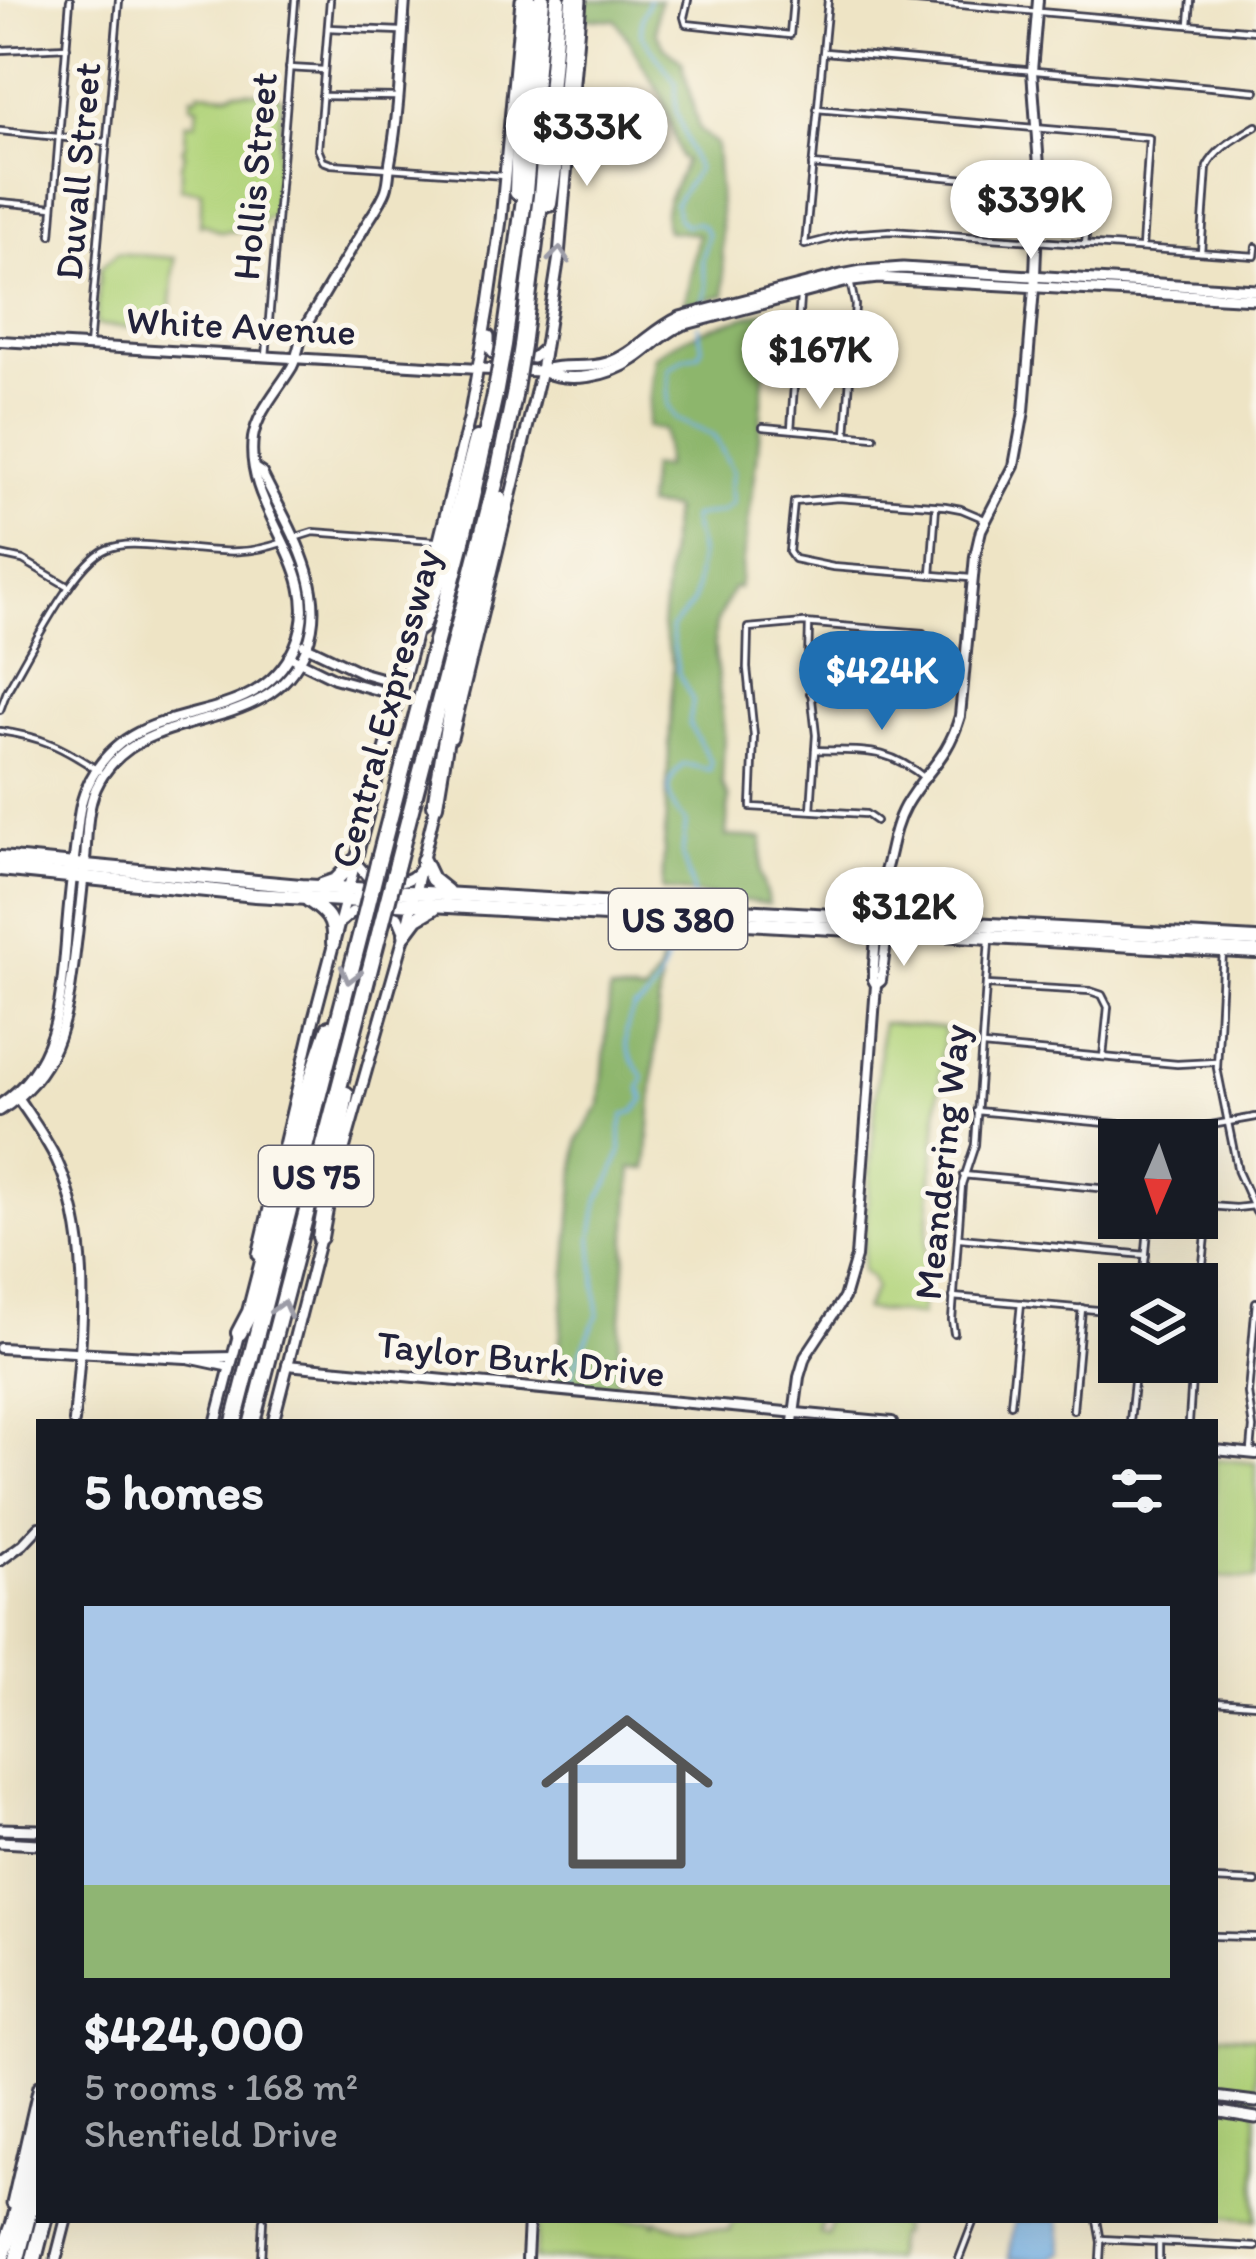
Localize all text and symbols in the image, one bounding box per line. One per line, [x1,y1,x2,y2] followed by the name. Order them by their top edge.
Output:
[45,60,110,282] street label: Duvall Street
[222,70,287,282] street label: Hollis Street
[503,87,671,189] pin: $333K
[533,102,641,149] text: $333K
[947,160,1115,262] pin: $339K
[977,175,1085,222] text: $339K
[545,245,571,265] one-way arrow
[125,296,357,355] street label: White Avenue
[736,310,904,412] pin: $167K
[769,325,871,372] text: $167K
[320,543,451,873] street label: Central Expressway
[798,631,966,733] pin: $424K
[826,646,938,693] text: $424K
[820,867,988,969] pin: $312K
[852,882,956,929] text: $312K
[609,889,747,949] road number: US 380
[339,964,364,984] one-way arrow
[904,1022,979,1302] street label: Meandering Way
[1098,1119,1218,1239] north arrow
[1098,1119,1218,1383] map controls
[259,1146,373,1206] road number: US 75
[1098,1263,1218,1383] button: layers
[267,1299,292,1319] one-way arrow
[375,1320,667,1397] street label: Taylor Burk Drive
[1104,1458,1170,1524] icon: filters
[84,1461,264,1522] text: 5 homes
[519,1684,735,1900] icon: home
[84,2002,304,2063] text: $424,000
[84,2063,358,2110] text: 5 rooms · 168 m²
[84,2110,338,2157] text: Shenfield Drive

